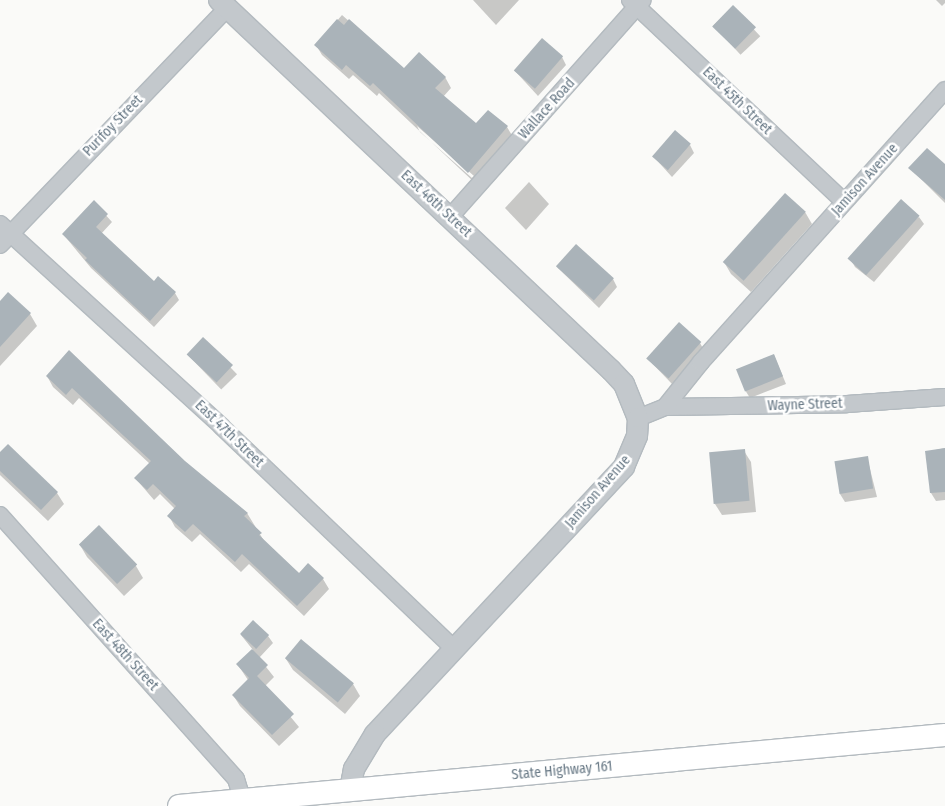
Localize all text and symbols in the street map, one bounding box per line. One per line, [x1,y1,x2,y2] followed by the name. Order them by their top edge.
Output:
[699,64,775,138] street label: East 45th Street
[515,75,579,143] street label: Wallace Road
[80,92,146,160] street label: Purifoy Street
[828,141,902,219] street label: Jamison Avenue
[397,167,475,241] street label: East 46th Street
[767,395,843,415] street label: Wayne Street
[191,397,267,471] street label: East 47th Street
[562,452,634,532] street label: Jamison Avenue
[88,616,162,694] street label: East 48th Street
[511,758,613,784] street label: State Highway 161

